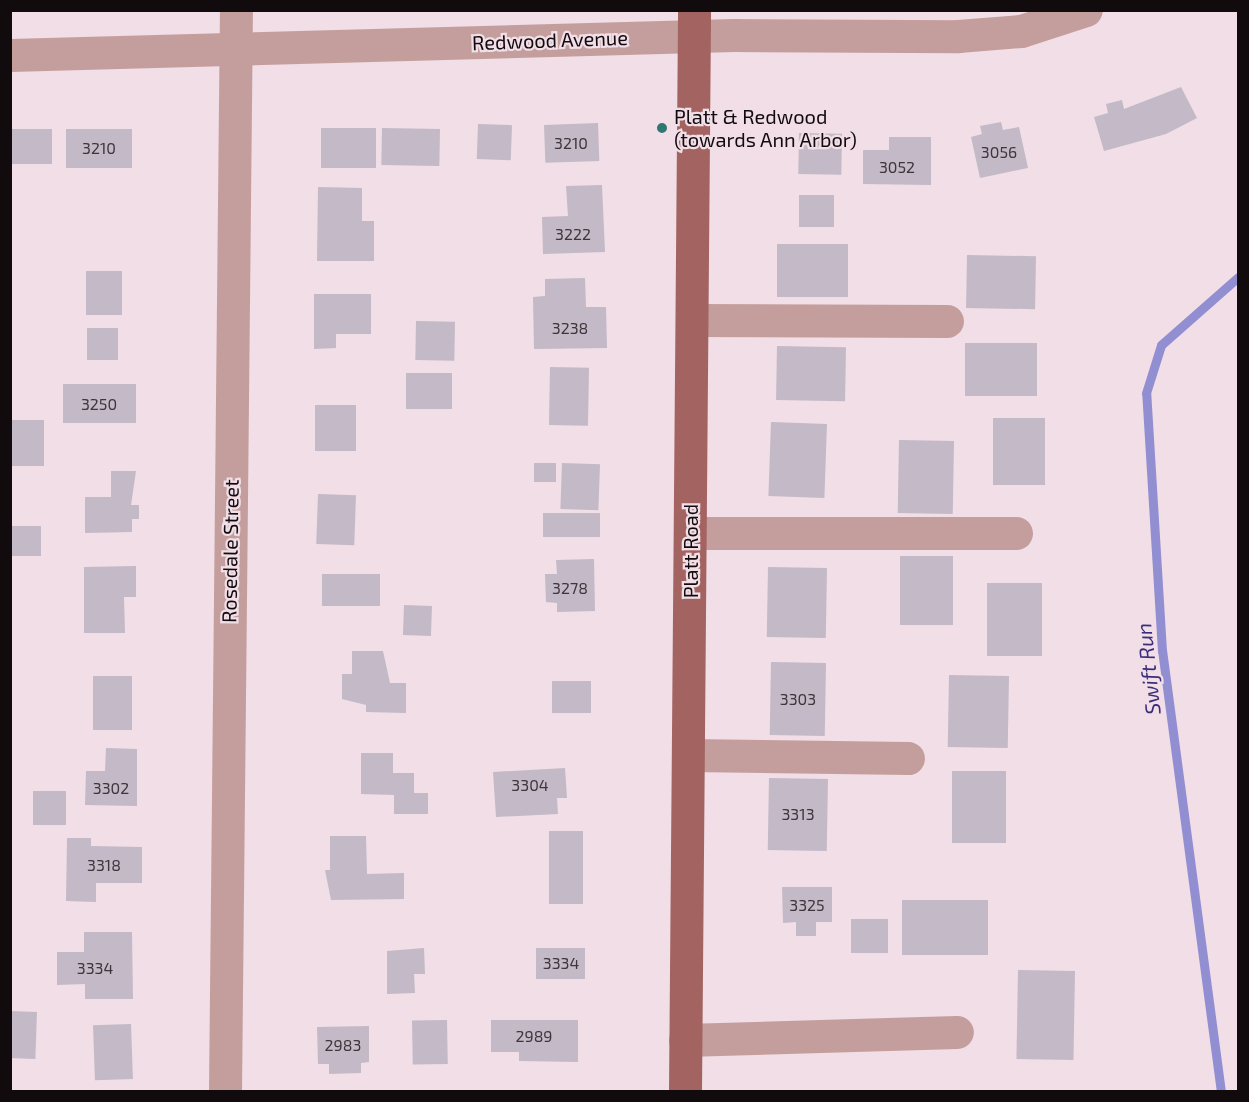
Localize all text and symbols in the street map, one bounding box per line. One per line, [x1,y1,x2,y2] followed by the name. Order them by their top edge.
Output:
[471,25,629,55] street label: Redwood Avenue
[674,104,858,151] place label: Platt & Redwood (towards Ann Arbor)
[655,121,669,135] marker: Platt & Redwood (towards Ann Arbor)
[554,133,588,153] house number: 3210
[82,138,116,158] house number: 3210
[981,142,1017,162] house number: 3056
[879,157,915,177] house number: 3052
[555,224,591,244] house number: 3222
[552,318,588,338] house number: 3238
[81,394,117,414] house number: 3250
[217,479,243,623] street label: Rosedale Street
[678,504,702,598] street label: Platt Road
[552,578,588,598] house number: 3278
[1131,622,1165,716] water label: Swift Run
[780,689,816,709] house number: 3303
[511,775,549,795] house number: 3304
[93,778,129,798] house number: 3302
[781,804,815,824] house number: 3313
[87,855,121,875] house number: 3318
[789,895,825,915] house number: 3325
[543,953,579,973] house number: 3334
[77,958,113,978] house number: 3334
[515,1026,553,1046] house number: 2989
[325,1035,361,1055] house number: 2983

